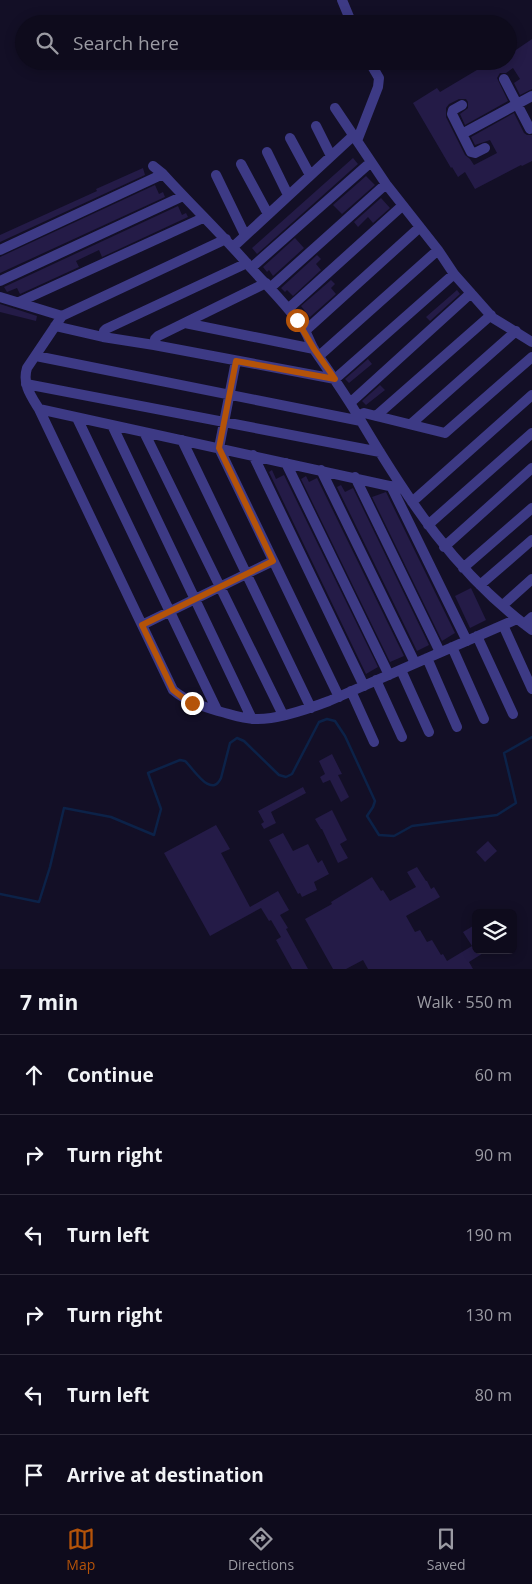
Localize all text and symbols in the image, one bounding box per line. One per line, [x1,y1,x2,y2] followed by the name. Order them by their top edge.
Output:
[15,15,517,70] search box
[33,29,61,57] icon: search
[73,30,179,56] text: Search here
[286,309,309,332] route start
[181,692,204,715] route end
[472,909,517,954] map controls
[472,909,517,954] button: layers
[20,988,78,1016] text: 7 min
[417,991,512,1013] text: Walk · 550 m
[20,1061,48,1089] icon: ahead
[67,1062,154,1088] text: Continue
[475,1064,512,1086] text: 60 m
[20,1141,48,1169] icon: right
[67,1142,162,1168] text: Turn right
[475,1144,512,1166] text: 90 m
[20,1221,48,1249] icon: left
[67,1222,149,1248] text: Turn left
[466,1224,512,1246] text: 190 m
[20,1301,48,1329] icon: right
[67,1302,162,1328] text: Turn right
[466,1304,512,1326] text: 130 m
[20,1381,48,1409] icon: left
[67,1382,149,1408] text: Turn left
[475,1384,512,1406] text: 80 m
[20,1461,48,1489] icon: arrive
[67,1462,264,1488] text: Arrive at destination
[66,1525,95,1574] tab: Map
[228,1525,294,1574] tab: Directions
[427,1525,466,1574] tab: Saved

